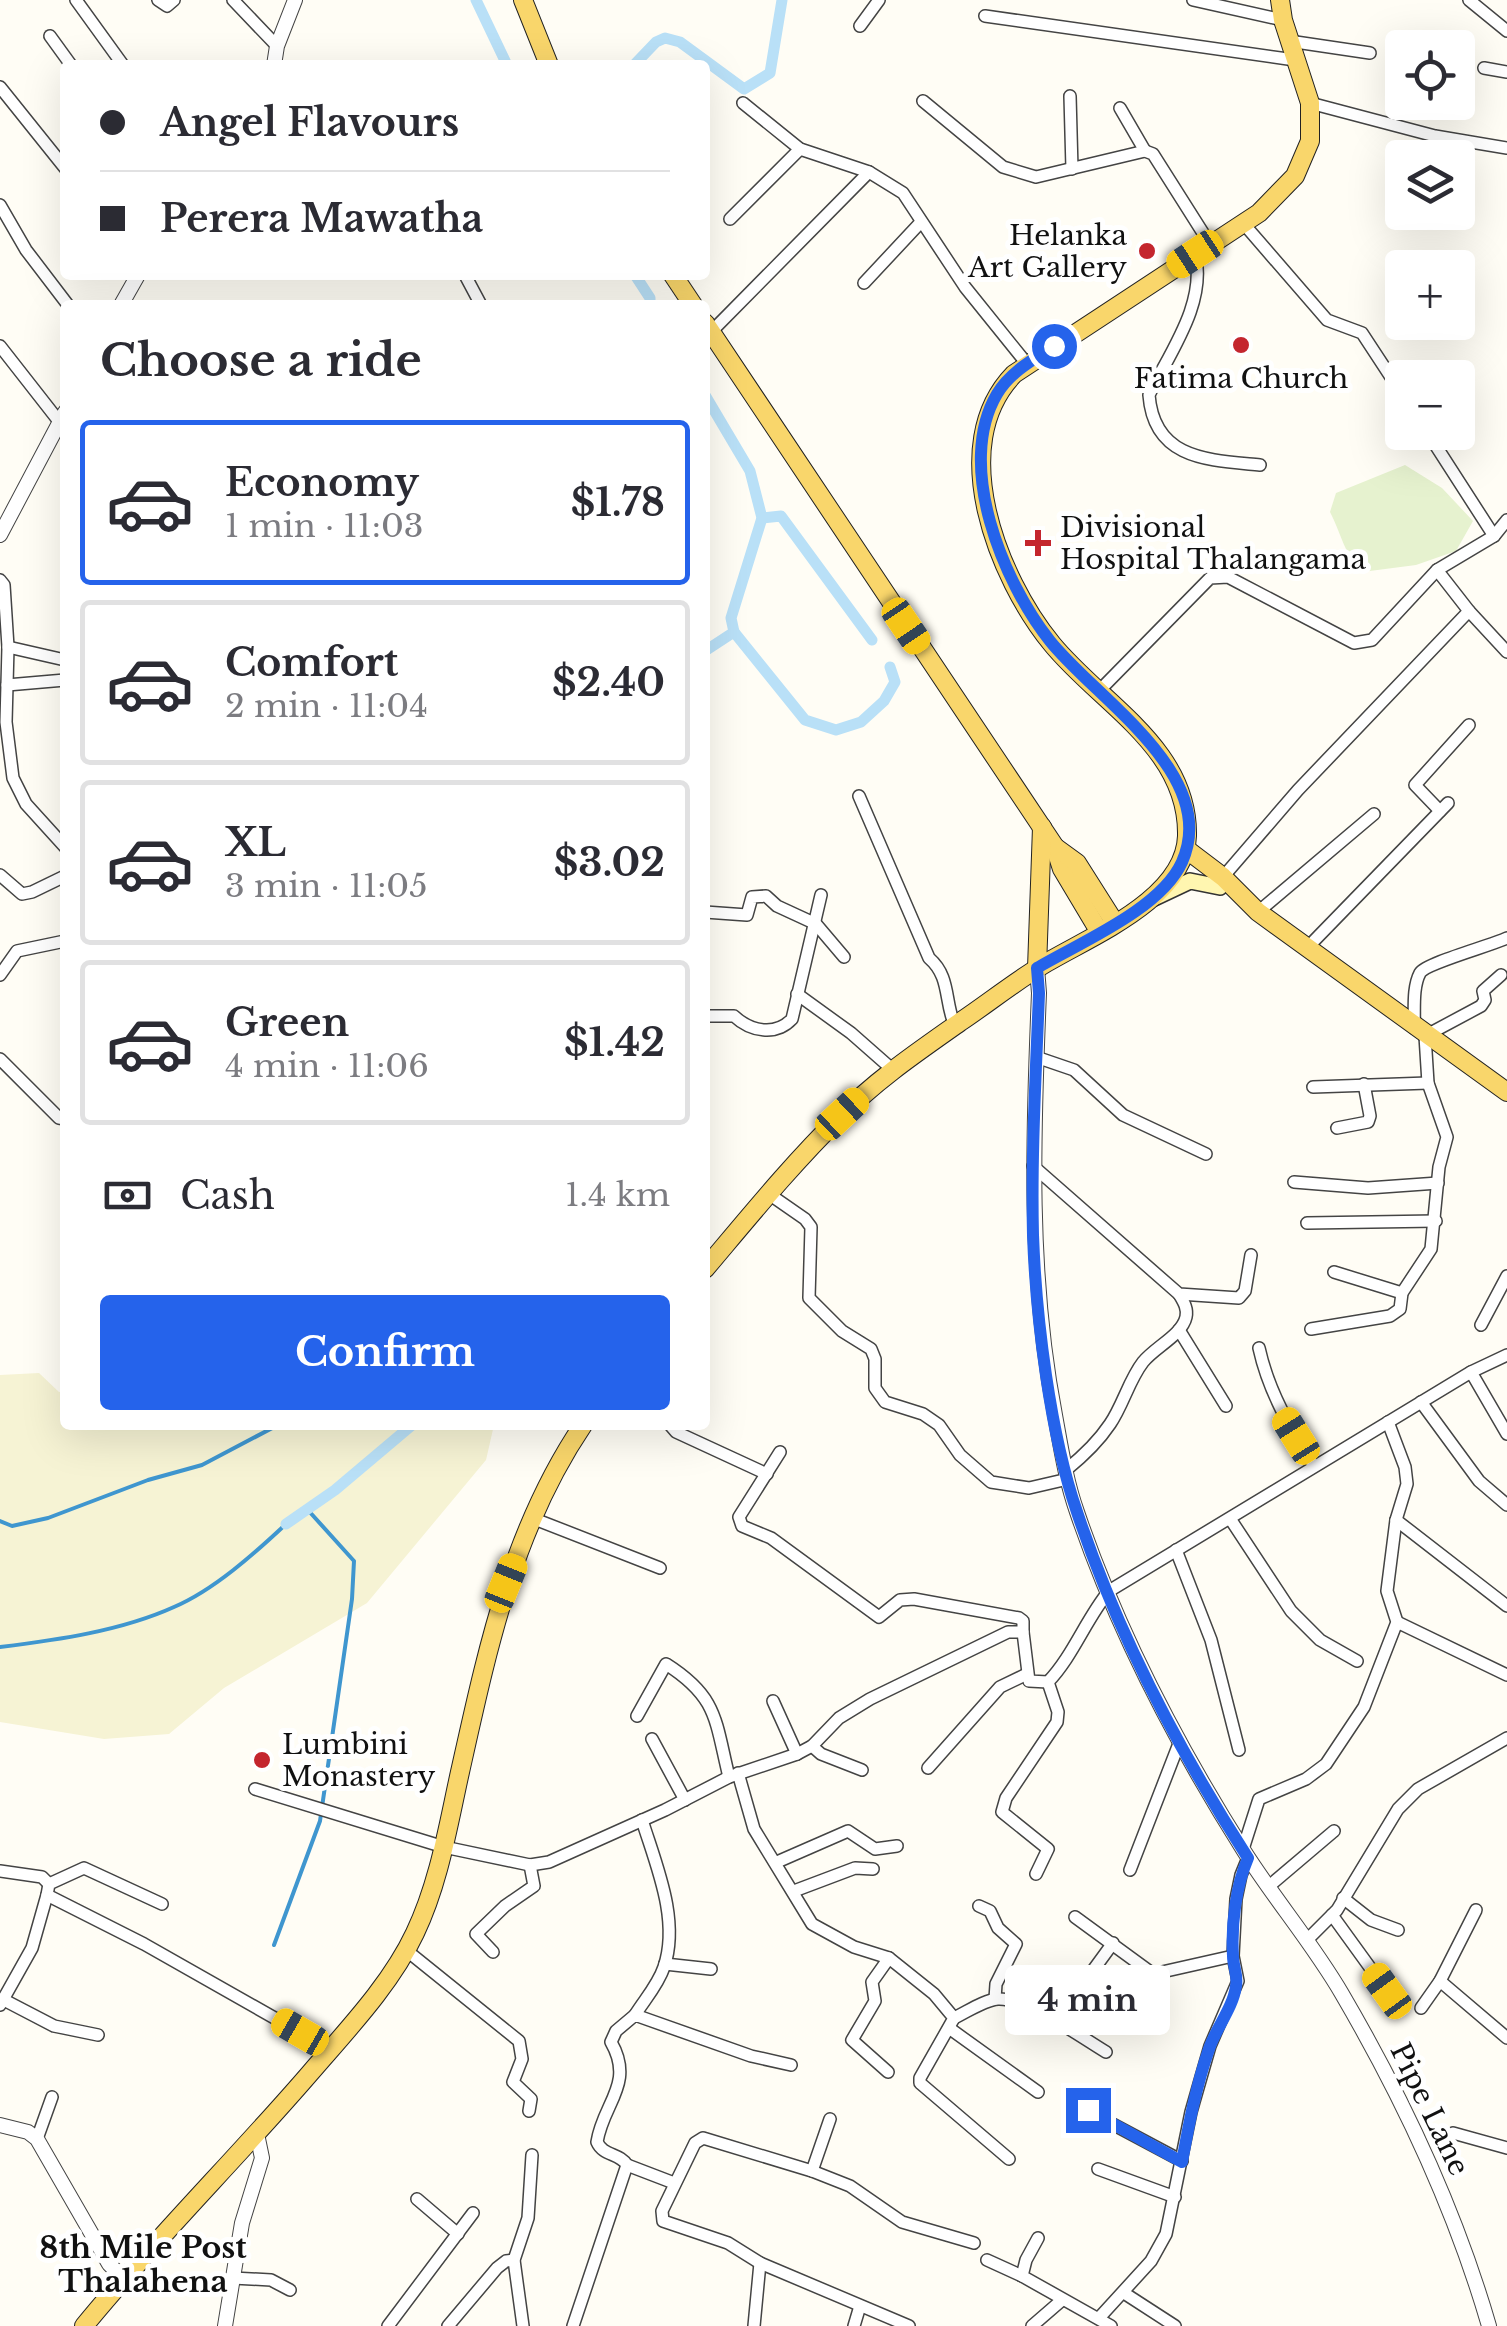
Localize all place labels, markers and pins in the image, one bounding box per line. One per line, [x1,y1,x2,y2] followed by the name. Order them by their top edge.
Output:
[967,218,1127,285] place label: Helanka Art Gallery
[1136,240,1158,262] marker: Helanka Art Gallery
[1230,334,1252,356] marker: Fatima Church
[1134,361,1348,396] place label: Fatima Church
[1060,510,1367,577] place label: Divisional Hospital Thalangama
[1025,530,1051,556] marker: Divisional Hospital Thalangama
[282,1727,436,1794] place label: Lumbini Monastery
[251,1749,273,1771] marker: Lumbini Monastery

